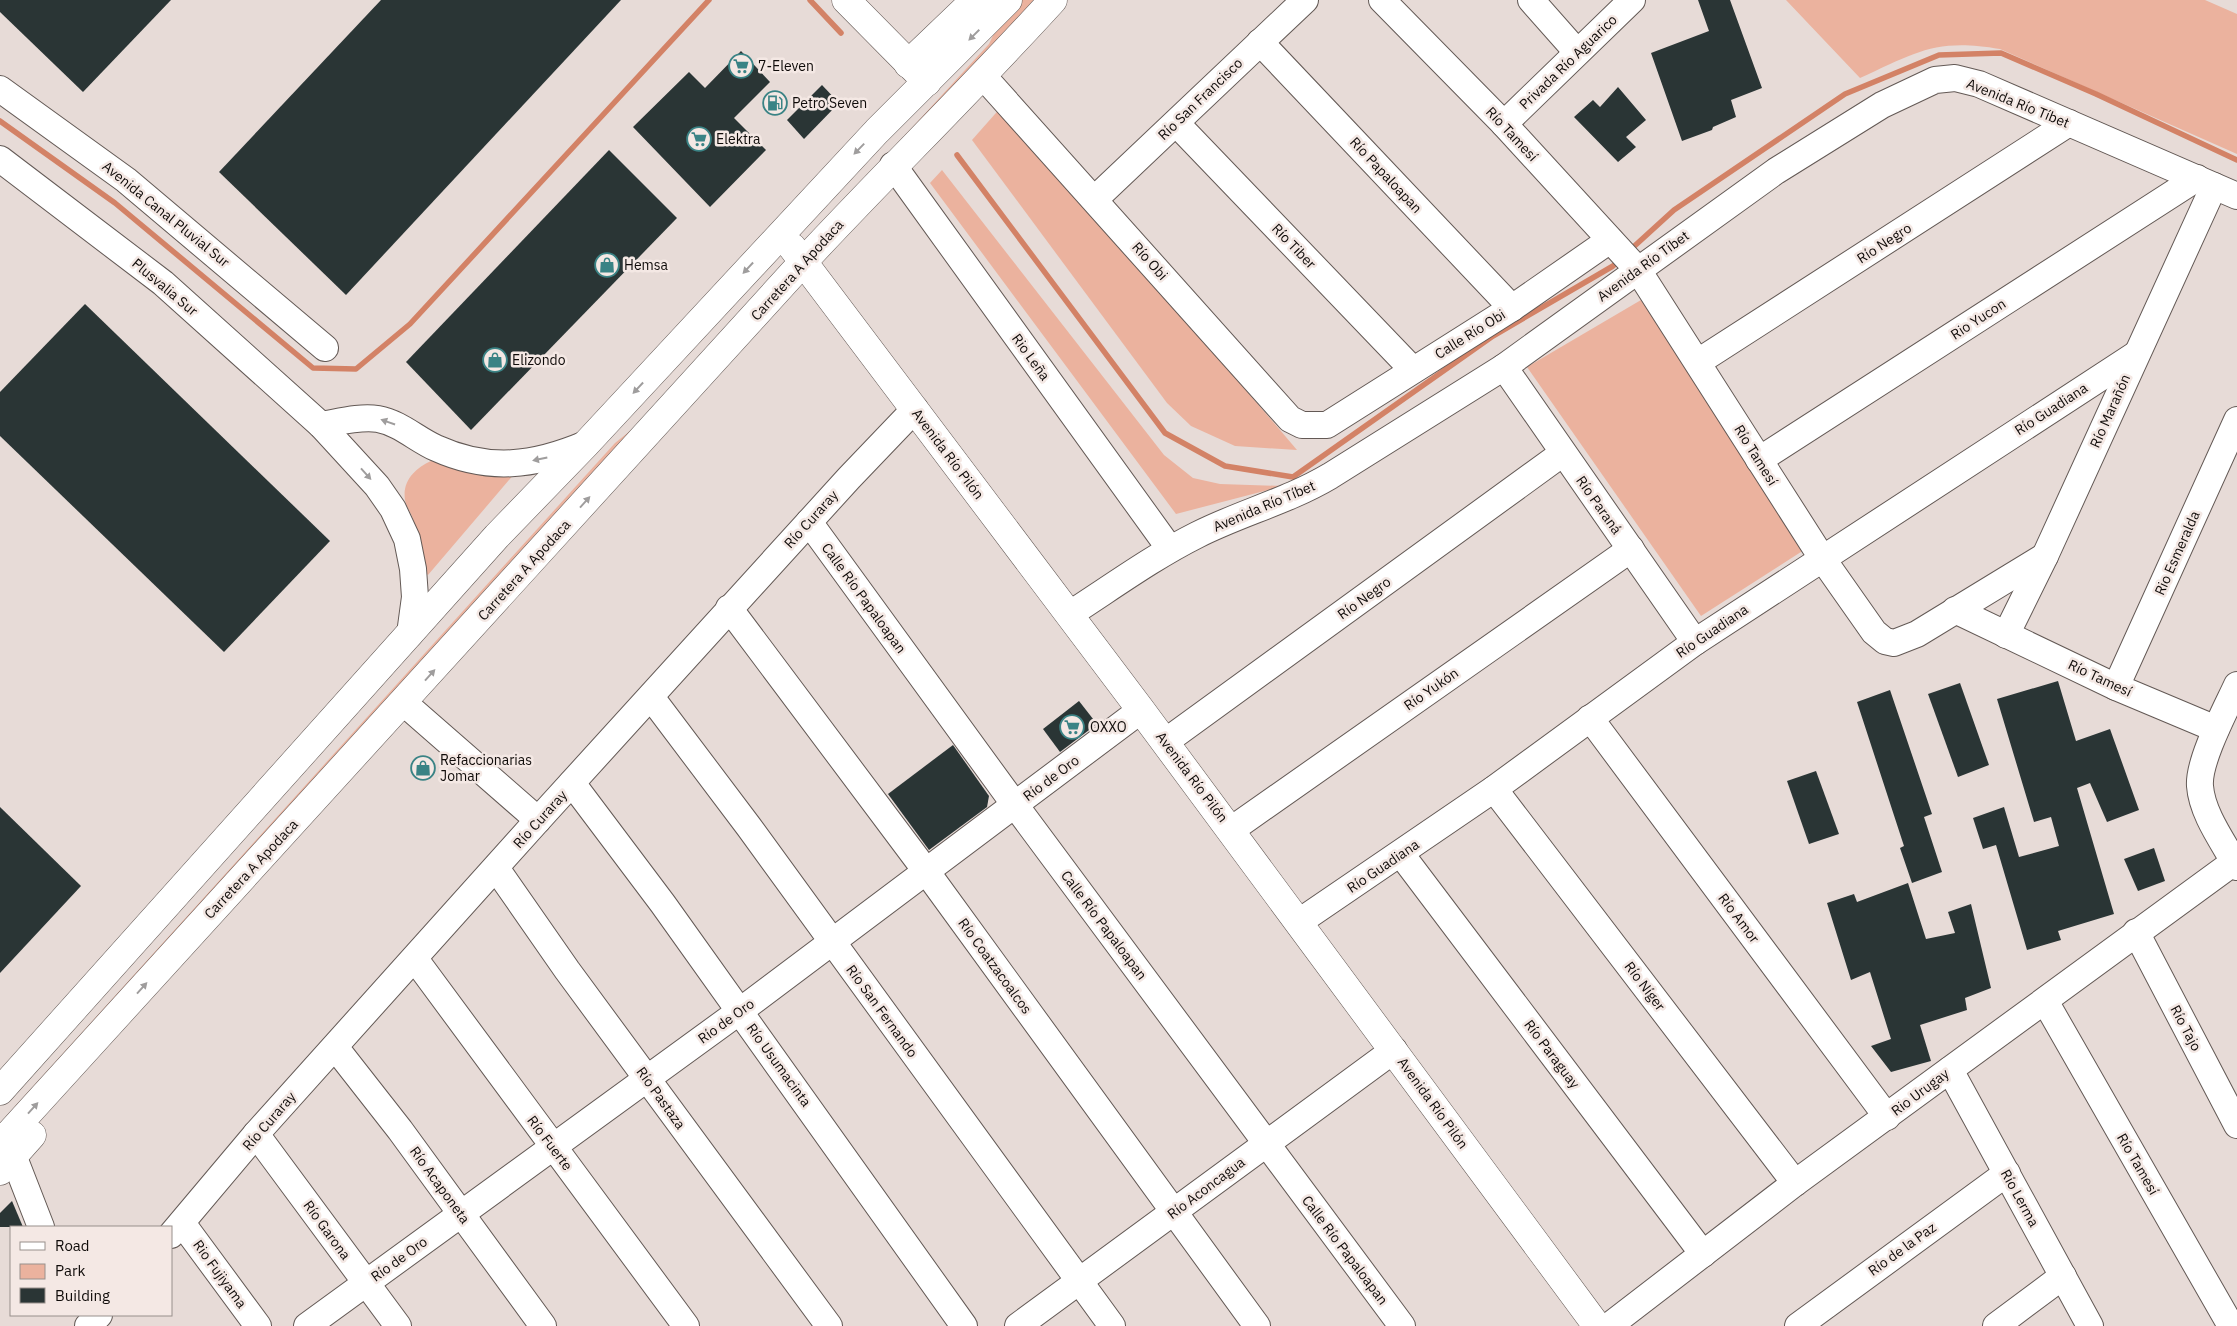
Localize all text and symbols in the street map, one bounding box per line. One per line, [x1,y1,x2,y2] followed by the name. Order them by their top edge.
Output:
[1515,11,1621,113] street label: Privada Río Aguarico
[968,28,980,40] one-way arrow
[728,53,754,79] supermarket icon: 7-Eleven
[1154,54,1246,144] street label: Río San Francisco
[758,57,814,75] place label: 7-Eleven
[1964,74,2072,132] street label: Avenida Río Tíbet
[762,90,788,116] fuel station icon: Petro Seven
[792,94,867,112] place label: Petro Seven
[1482,103,1542,165] street label: Río Tamesí
[686,126,712,152] supermarket icon: Elektra
[716,130,761,148] place label: Elektra
[1346,133,1426,217] street label: Río Papaloapan
[853,143,865,155] one-way arrow
[99,157,233,271] street label: Avenida Canal Pluvial Sur
[747,215,847,324] street label: Carretera A Apodaca
[1853,219,1915,267] street label: Río Negro
[1268,220,1320,272] street label: Río Tiber
[1593,227,1693,305] street label: Avenida Río Tíbet
[1128,238,1172,284] street label: Río Obi
[594,252,620,278] shop icon: Hemsa
[128,254,202,320] street label: Plusvalia Sur
[624,256,669,274] place label: Hemsa
[742,262,754,274] one-way arrow
[1947,295,2009,343] street label: Rio Yucon
[1431,305,1509,363] street label: Calle Río Obi
[1008,330,1054,384] street label: Rio Leña
[482,347,508,373] shop icon: Elizondo
[512,351,566,369] place label: Elizondo
[2086,371,2134,451] street label: Río Marañón
[2011,378,2091,439] street label: Río Guadiana
[632,381,644,393] one-way arrow
[908,405,988,503] street label: Avenida Río Pilón
[380,418,395,426] one-way arrow
[1730,421,1782,489] street label: Río Tamesí
[532,456,548,464] one-way arrow
[360,467,372,479] one-way arrow
[1572,472,1626,538] street label: Río Paraná
[1210,476,1318,536] street label: Avenida Río Tíbet
[780,486,842,552] street label: Río Curaray
[579,497,591,509] one-way arrow
[2150,508,2204,598] street label: Rio Esmeralda
[474,515,574,624] street label: Carretera A Apodaca
[818,539,910,657] street label: Calle Río Papaloapan
[1334,573,1394,623] street label: Río Negro
[1672,600,1752,662] street label: Río Guadiana
[2065,655,2135,701] street label: Río Tamesí
[1400,664,1462,714] street label: Río Yukón
[424,668,435,681] one-way arrow
[1059,714,1085,740] supermarket icon: OXXO
[1090,718,1127,736] place label: OXXO
[1152,728,1232,826] street label: Avenida Río Pilón
[440,751,532,785] place label: Refaccionarias Jomar
[1019,751,1083,805] street label: Río de Oro
[410,755,436,781] shop icon: Refaccionarias Jomar
[509,786,571,852] street label: Río Curaray
[200,815,302,923] street label: Carretera A Apodaca
[1343,835,1423,897] street label: Río Guadiana
[1057,867,1151,983] street label: Calle Río Papaloapan
[1714,890,1764,946] street label: Río Amor
[954,915,1036,1018] street label: Río Coatzacoalcos
[1621,958,1669,1014] street label: Río Níger
[842,961,922,1061] street label: Río San Fernando
[136,982,148,994] one-way arrow
[694,994,758,1048] street label: Río de Oro
[2166,1002,2206,1054] street label: Río Tajo
[1520,1016,1584,1092] street label: Río Paraguay
[743,1020,816,1111] street label: Río Usumacinta
[1394,1054,1472,1152] street label: Avenida Río Pilón
[632,1063,690,1133] street label: Río Pastaza
[1887,1064,1953,1120] street label: Rio Urugay
[238,1088,300,1154] street label: Río Curaray
[27,1102,39,1114] one-way arrow
[523,1112,577,1174] street label: Río Fuerte
[2113,1130,2163,1199] street label: Río Tamesí
[406,1143,474,1228] street label: Río Acaponeta
[1164,1153,1249,1223] street label: Río Aconcagua
[1997,1166,2043,1230] street label: Río Lerma
[1298,1192,1392,1308] street label: Calle Río Papaloapan
[299,1197,355,1264] street label: Río Garona
[1865,1218,1940,1280] street label: Río de la Paz
[10,1226,172,1316] legend
[367,1232,431,1286] street label: Río de Oro
[55,1236,90,1255] text: Road
[189,1236,251,1312] street label: Rio Fujiyama
[55,1261,85,1280] text: Park
[55,1286,110,1305] text: Building

